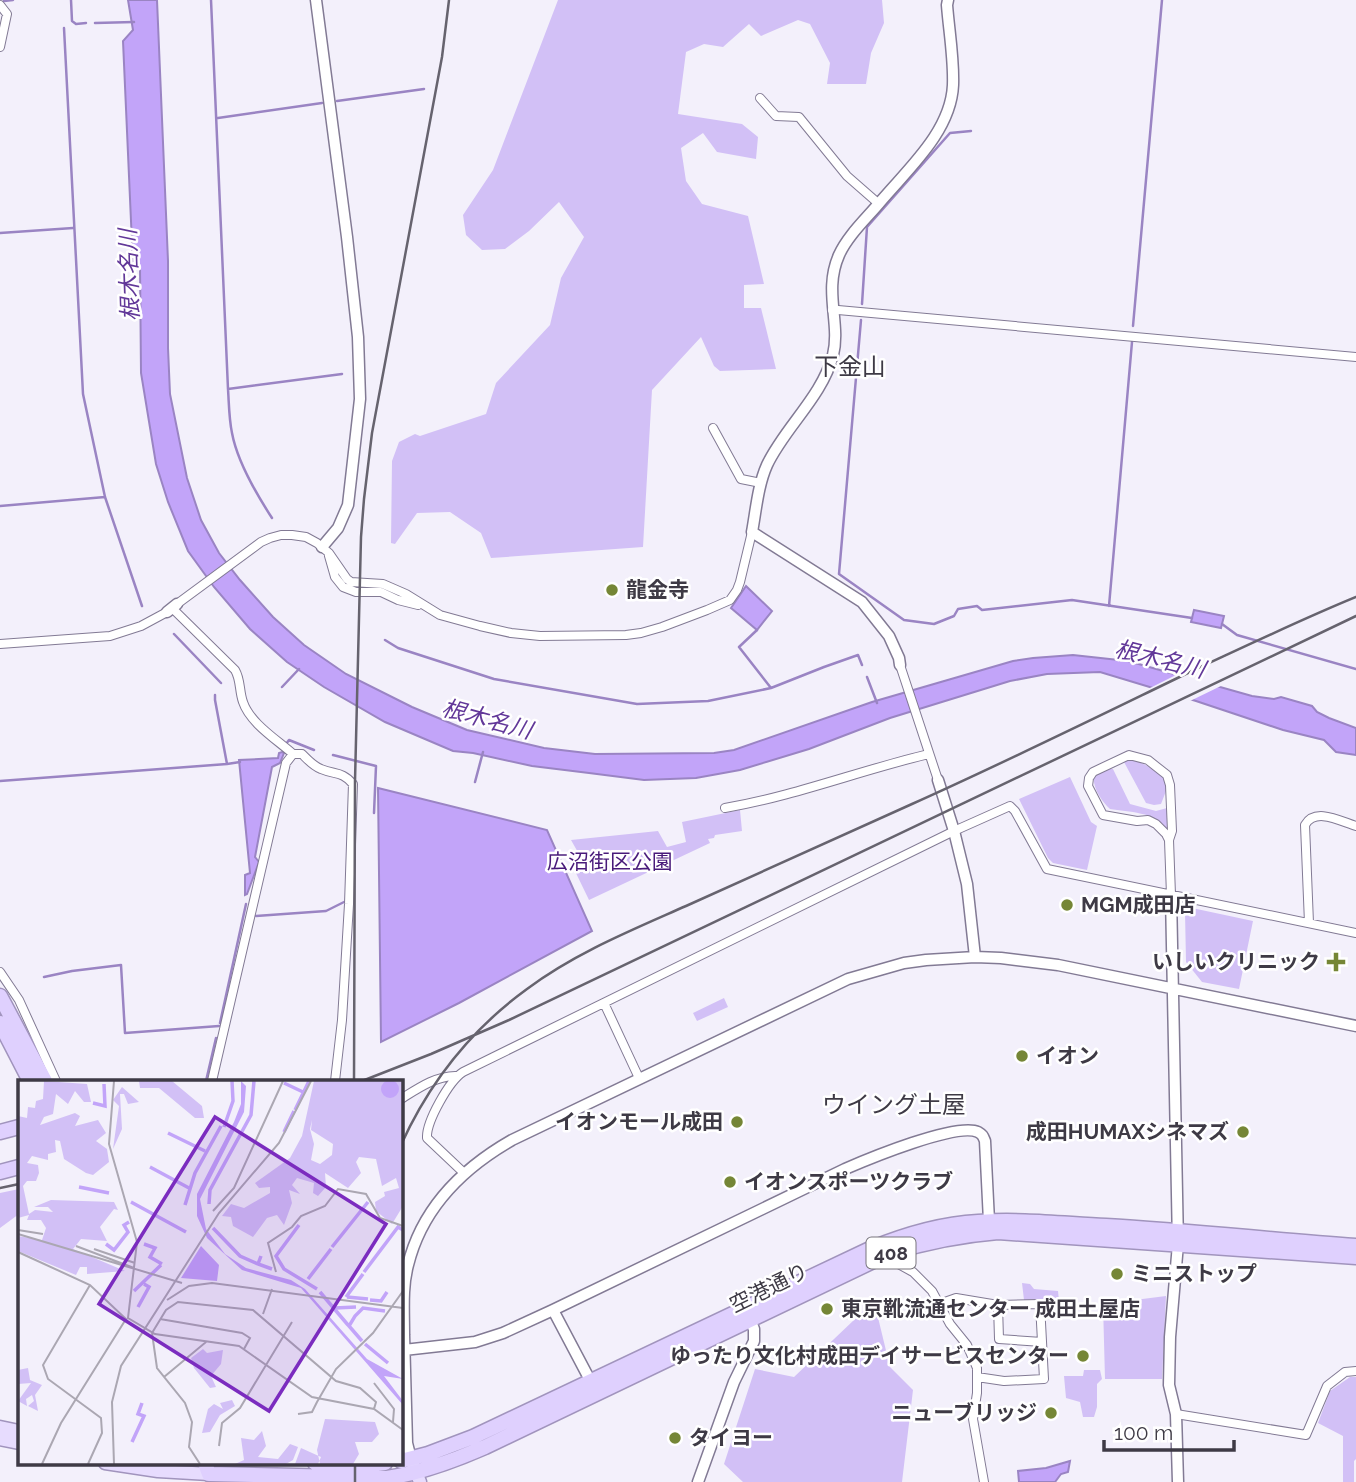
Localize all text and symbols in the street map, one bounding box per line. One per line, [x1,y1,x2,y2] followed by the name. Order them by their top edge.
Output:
[113,226,144,321] water label: 根木名川
[814,352,886,381] district label: 下金山
[626,577,689,602] place label: 龍金寺
[604,582,620,598] marker: 龍金寺
[1112,634,1211,683] water label: 根木名川
[439,694,538,744] water label: 根木名川
[547,849,673,874] park label: 広沼街区公園
[1081,892,1196,917] place label: MGM成田店
[1059,897,1075,913] marker: MGM成田店
[1152,949,1320,974] place label: いしいクリニック
[1326,952,1346,972] marker: いしいクリニック
[1036,1043,1099,1068] place label: イオン
[1014,1048,1030,1064] marker: イオン
[18,1080,402,1464] inset map
[822,1090,966,1119] district label: ウイング土屋
[555,1109,723,1134] place label: イオンモール成田
[729,1114,745,1130] marker: イオンモール成田
[1026,1119,1229,1144] place label: 成田HUMAXシネマズ
[1235,1124,1251,1140] marker: 成田HUMAXシネマズ
[744,1169,953,1194] place label: イオンスポーツクラブ
[722,1174,738,1190] marker: イオンスポーツクラブ
[866,1238,916,1268] road number: 408
[726,1258,812,1317] street label: 空港通り
[1131,1261,1257,1286] place label: ミニストップ
[1109,1266,1125,1282] marker: ミニストップ
[841,1296,1140,1321] place label: 東京靴流通センター 成田土屋店
[819,1301,835,1317] marker: 東京靴流通センター 成田土屋店
[670,1343,1069,1368] place label: ゆったり文化村成田デイサービスセンター
[1075,1348,1091,1364] marker: ゆったり文化村成田デイサービスセンター
[891,1400,1037,1425] place label: ニューブリッジ
[1043,1405,1059,1421] marker: ニューブリッジ
[1104,1408,1234,1452] scale bar
[1114,1420,1173,1445] text: 100 m
[689,1425,773,1450] place label: タイヨー
[667,1430,683,1446] marker: タイヨー

